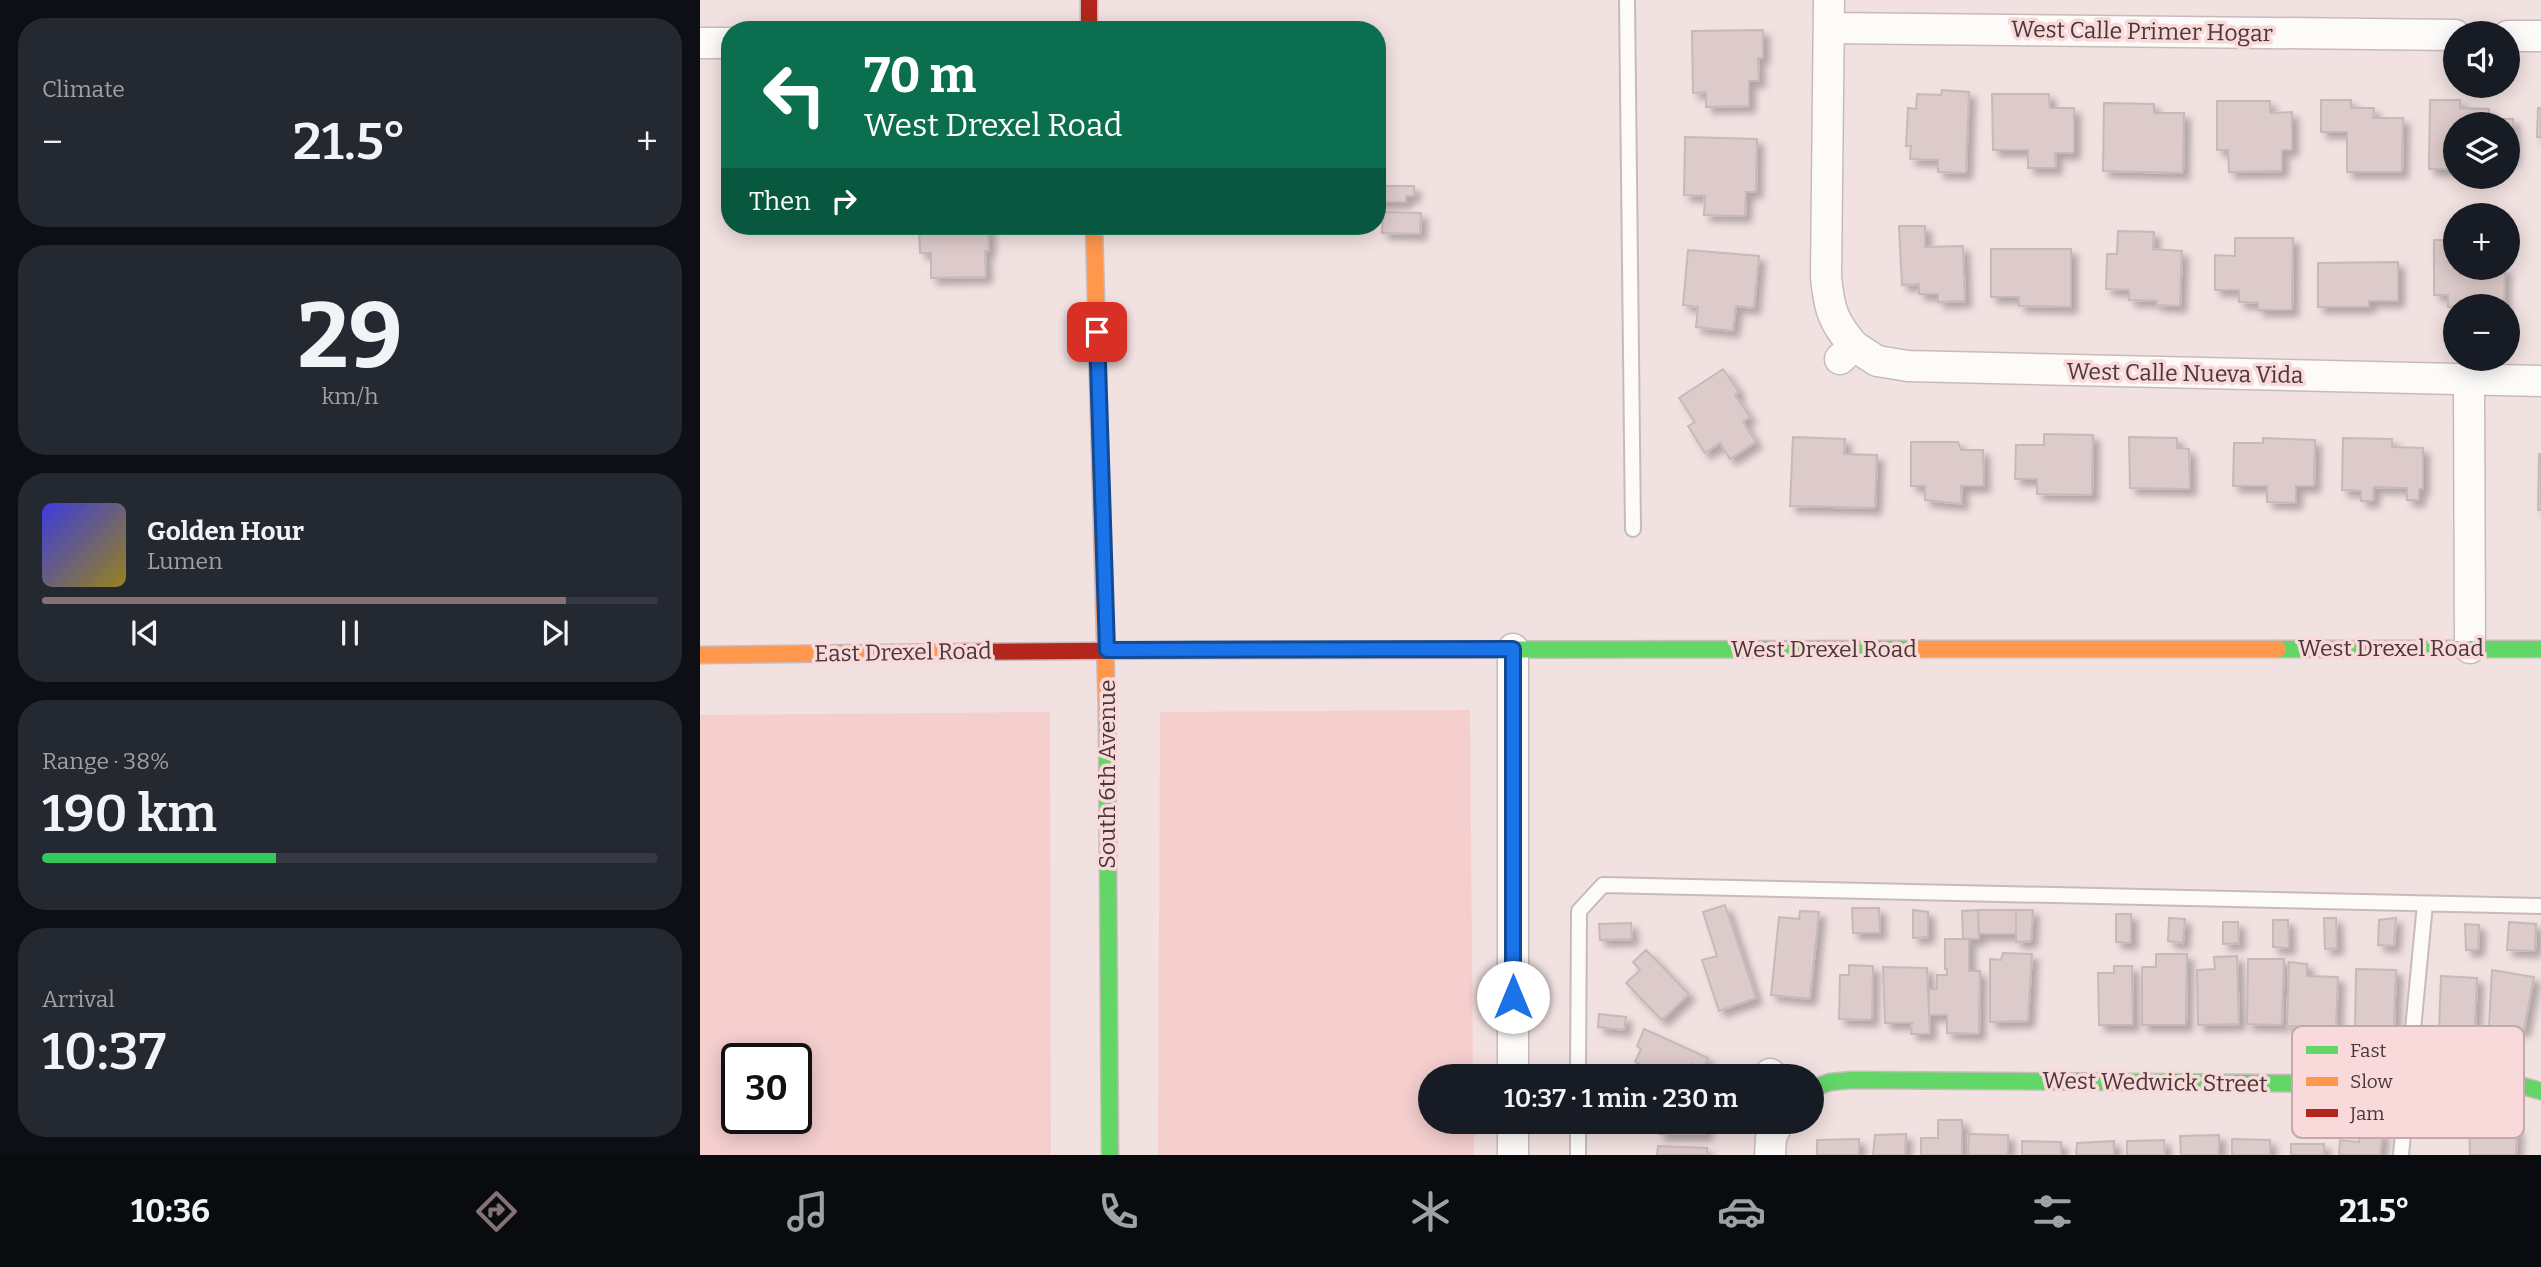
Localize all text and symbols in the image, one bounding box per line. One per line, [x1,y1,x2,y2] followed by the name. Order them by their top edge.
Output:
[2011,15,2273,47] street label: West Calle Primer Hogar
[2443,21,2520,371] map controls
[2443,21,2520,98] button: sound
[864,46,976,105] text: 70 m
[749,49,840,140] icon: left
[42,75,125,103] text: Climate
[864,106,1122,144] text: West Drexel Road
[293,110,406,173] text: 21.5°
[2443,112,2520,189] button: layers
[42,119,63,165] text: −
[636,119,658,165] text: +
[825,182,863,220] icon: right
[749,186,811,217] text: Then
[2443,203,2520,280] button: +
[297,282,403,391] text: 29
[2443,294,2520,371] button: −
[1067,302,1127,362] pin
[1078,313,1116,351] icon: arrive
[2066,357,2304,389] street label: West Calle Nueva Vida
[322,382,378,410] text: km/h
[147,516,304,547] text: Golden Hour
[147,547,223,575] text: Lumen
[126,614,164,652] icon: previous
[331,614,369,652] icon: pause
[536,614,574,652] icon: next
[2298,634,2484,662] street label: West Drexel Road
[1731,635,1917,663] street label: West Drexel Road
[814,636,992,668] street label: East Drexel Road
[1093,679,1121,869] street label: South 6th Avenue
[42,747,169,775] text: Range · 38%
[42,782,217,845] text: 190 km
[1476,960,1550,1034] position arrow
[42,985,115,1013] text: Arrival
[42,1020,166,1083] text: 10:37
[2292,1026,2524,1138] legend
[2350,1039,2387,1062] text: Fast
[721,1043,812,1134] speed limit sign: 30
[2042,1066,2268,1098] street label: West Wedwick Street
[2350,1070,2393,1093] text: Slow
[1504,1083,1738,1114] text: 10:37 · 1 min · 230 m
[2349,1102,2384,1125] text: Jam
[472,1187,521,1236] icon: directions
[783,1187,832,1236] icon: music
[1094,1187,1143,1236] icon: phone
[1406,1187,1455,1236] icon: climate
[1717,1187,1766,1236] icon: car
[2028,1187,2077,1236] icon: filters
[131,1192,210,1230] text: 10:36
[2339,1192,2410,1230] text: 21.5°

